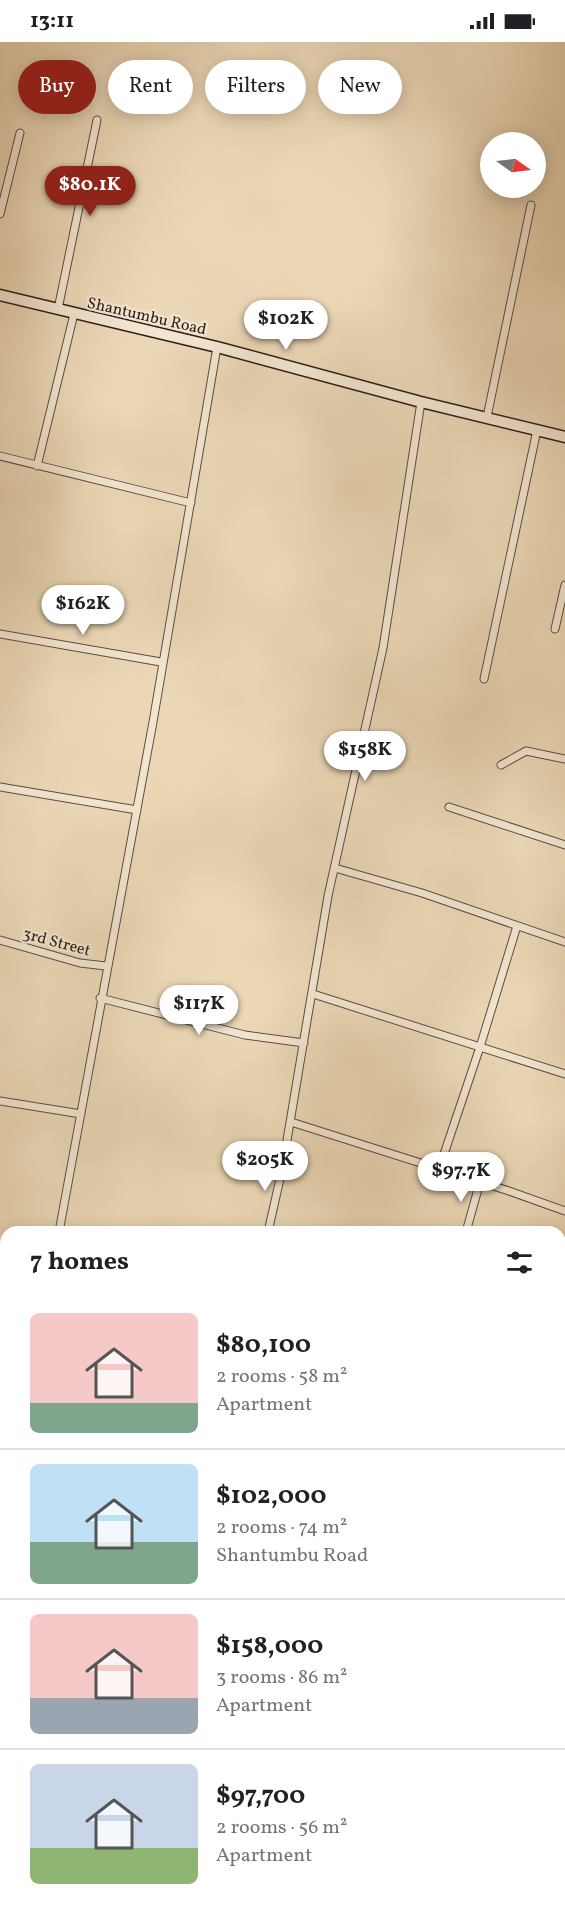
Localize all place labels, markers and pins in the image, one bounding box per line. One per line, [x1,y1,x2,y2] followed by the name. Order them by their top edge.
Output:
[41,166,139,217] pin: $80.1K
[244,300,328,351] pin: $102K
[41,585,125,636] pin: $162K
[323,731,407,782] pin: $158K
[157,985,241,1036] pin: $117K
[223,1141,307,1192] pin: $205K
[412,1152,510,1203] pin: $97.7K

